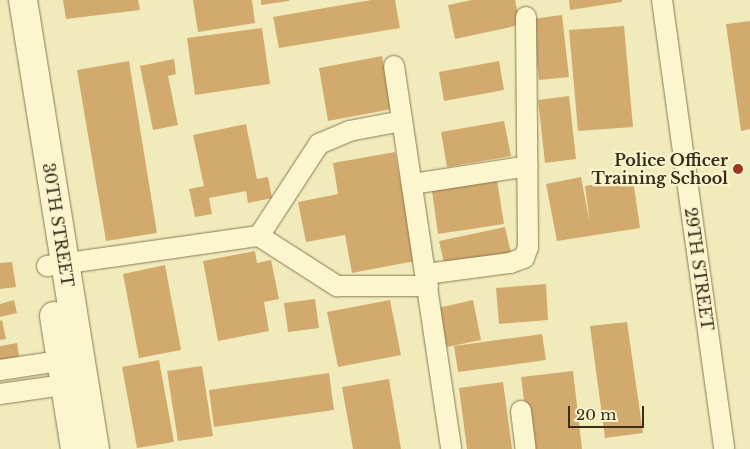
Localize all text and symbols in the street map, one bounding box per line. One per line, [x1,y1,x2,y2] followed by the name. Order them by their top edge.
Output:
[591,150,728,188] place label: Police Officer Training School
[39,162,77,288] street label: 30TH STREET
[732,163,744,175] marker: Police Officer Training School
[681,206,717,332] street label: 29TH STREET
[570,396,646,428] scale bar
[576,405,616,424] text: 20 m

